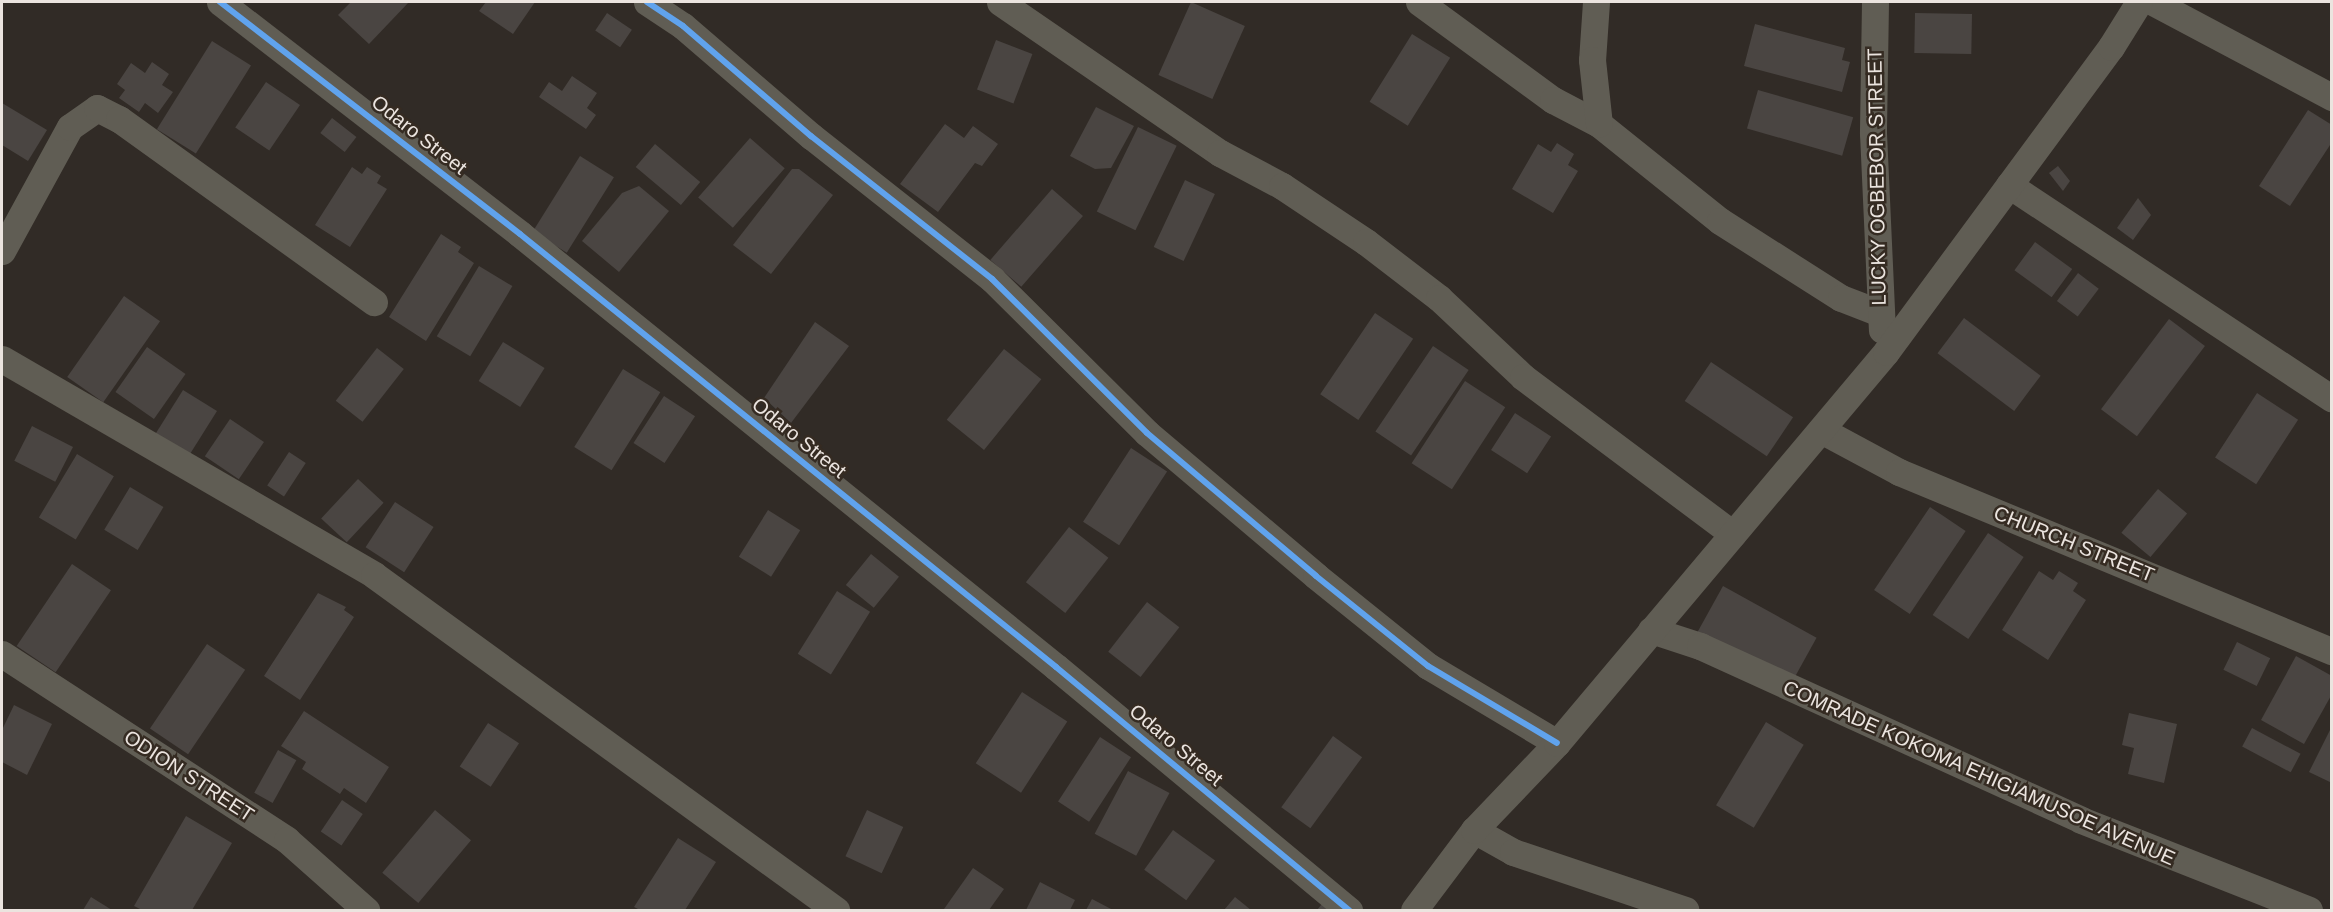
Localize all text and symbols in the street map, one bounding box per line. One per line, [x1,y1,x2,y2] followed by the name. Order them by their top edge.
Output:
[1863,48,1891,306] street label: LUCKY OGBEBOR STREET
[366,90,472,180] street label: Odaro Street
[747,393,851,483] street label: Odaro Street
[1990,501,2158,587] street label: CHURCH STREET
[1778,675,2180,871] street label: COMRADE KOKOMA EHIGIAMUSOE AVENUE
[1124,699,1228,791] street label: Odaro Street
[120,725,258,827] street label: ODION STREET

